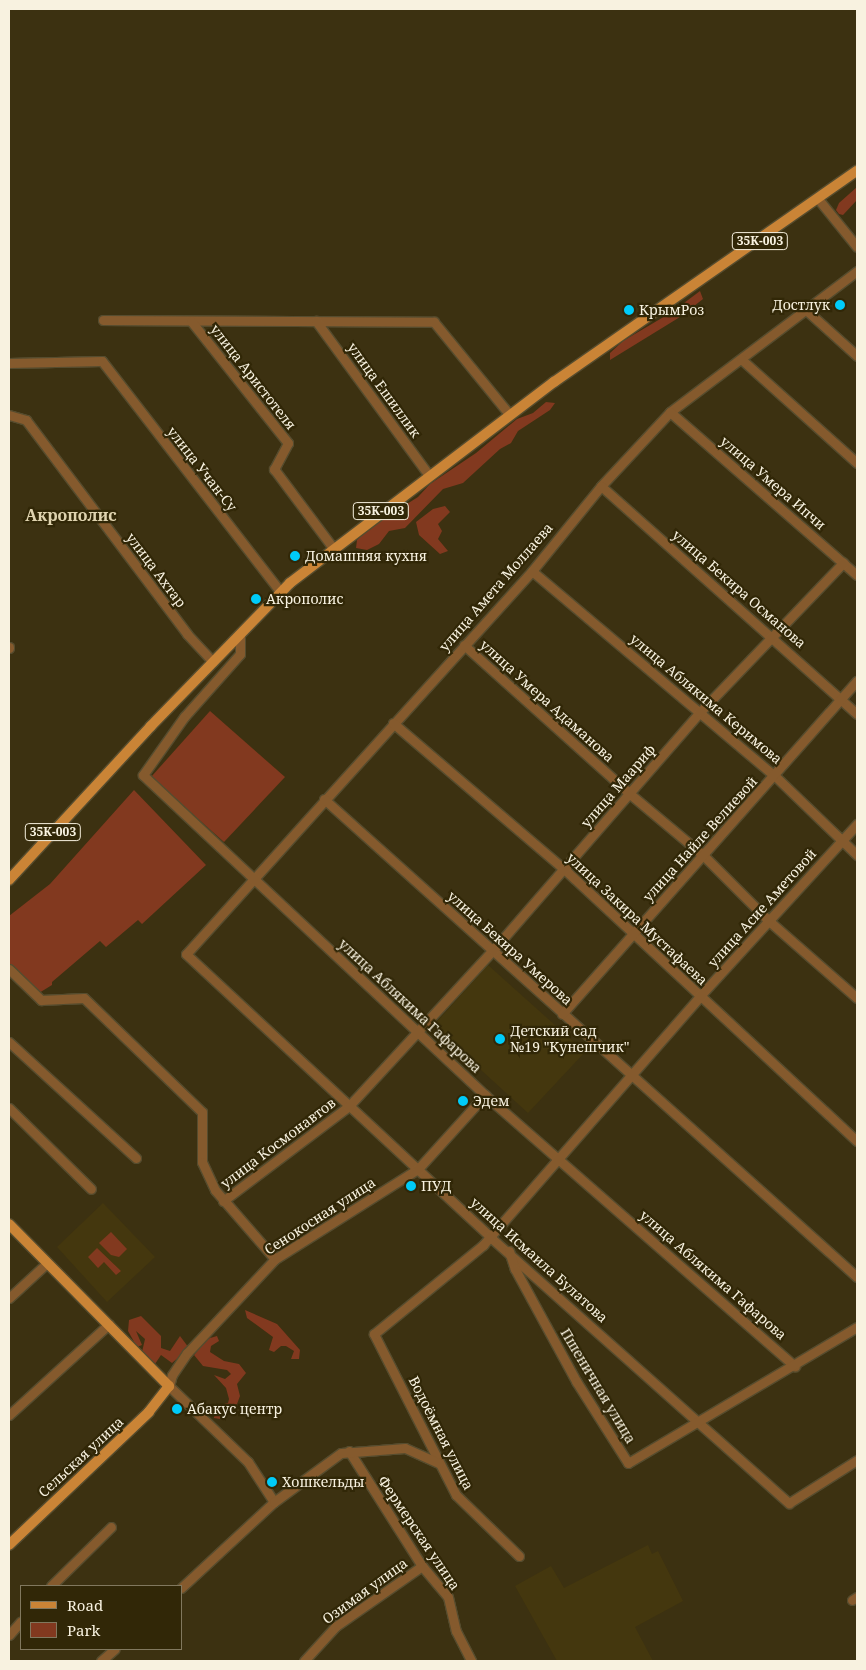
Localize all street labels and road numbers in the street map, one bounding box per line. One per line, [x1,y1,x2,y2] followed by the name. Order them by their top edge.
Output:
[731,232,789,250] road number: 35К-003
[207,321,299,433] street label: улица Аристотеля
[344,339,424,441] street label: улица Ешиллик
[164,423,240,515] street label: улица Учан-Су
[717,433,829,533] street label: улица Умера Ипчи
[352,502,410,520] road number: 35К-003
[436,519,556,655] street label: улица Амета Моллаева
[669,526,809,652] street label: улица Бекира Османова
[122,529,190,611] street label: улица Ахтар
[627,630,785,768] street label: улица Аблякима Керимова
[476,636,618,766] street label: улица Умера Адаманова
[577,741,659,831] street label: улица Маариф
[639,773,761,905] street label: улица Найле Велиевой
[24,822,82,842] road number: 35К-003
[704,845,820,971] street label: улица Асие Аметовой
[563,849,711,989] street label: улица Закира Мустафаева
[444,887,576,1009] street label: улица Бекира Умерова
[335,935,485,1077] street label: улица Аблякима Гафарова
[217,1094,339,1192] street label: улица Космонавтов
[261,1174,379,1258] street label: Сенокосная улица
[467,1194,611,1326] street label: улица Исмаила Булатова
[636,1207,790,1343] street label: улица Аблякима Гафарова
[557,1325,639,1447] street label: Пшеничная улица
[405,1373,477,1493] street label: Водоёмная улица
[35,1413,127,1501] street label: Сельская улица
[374,1473,464,1593] street label: Фермерская улица
[319,1555,411,1627] street label: Озимая улица

